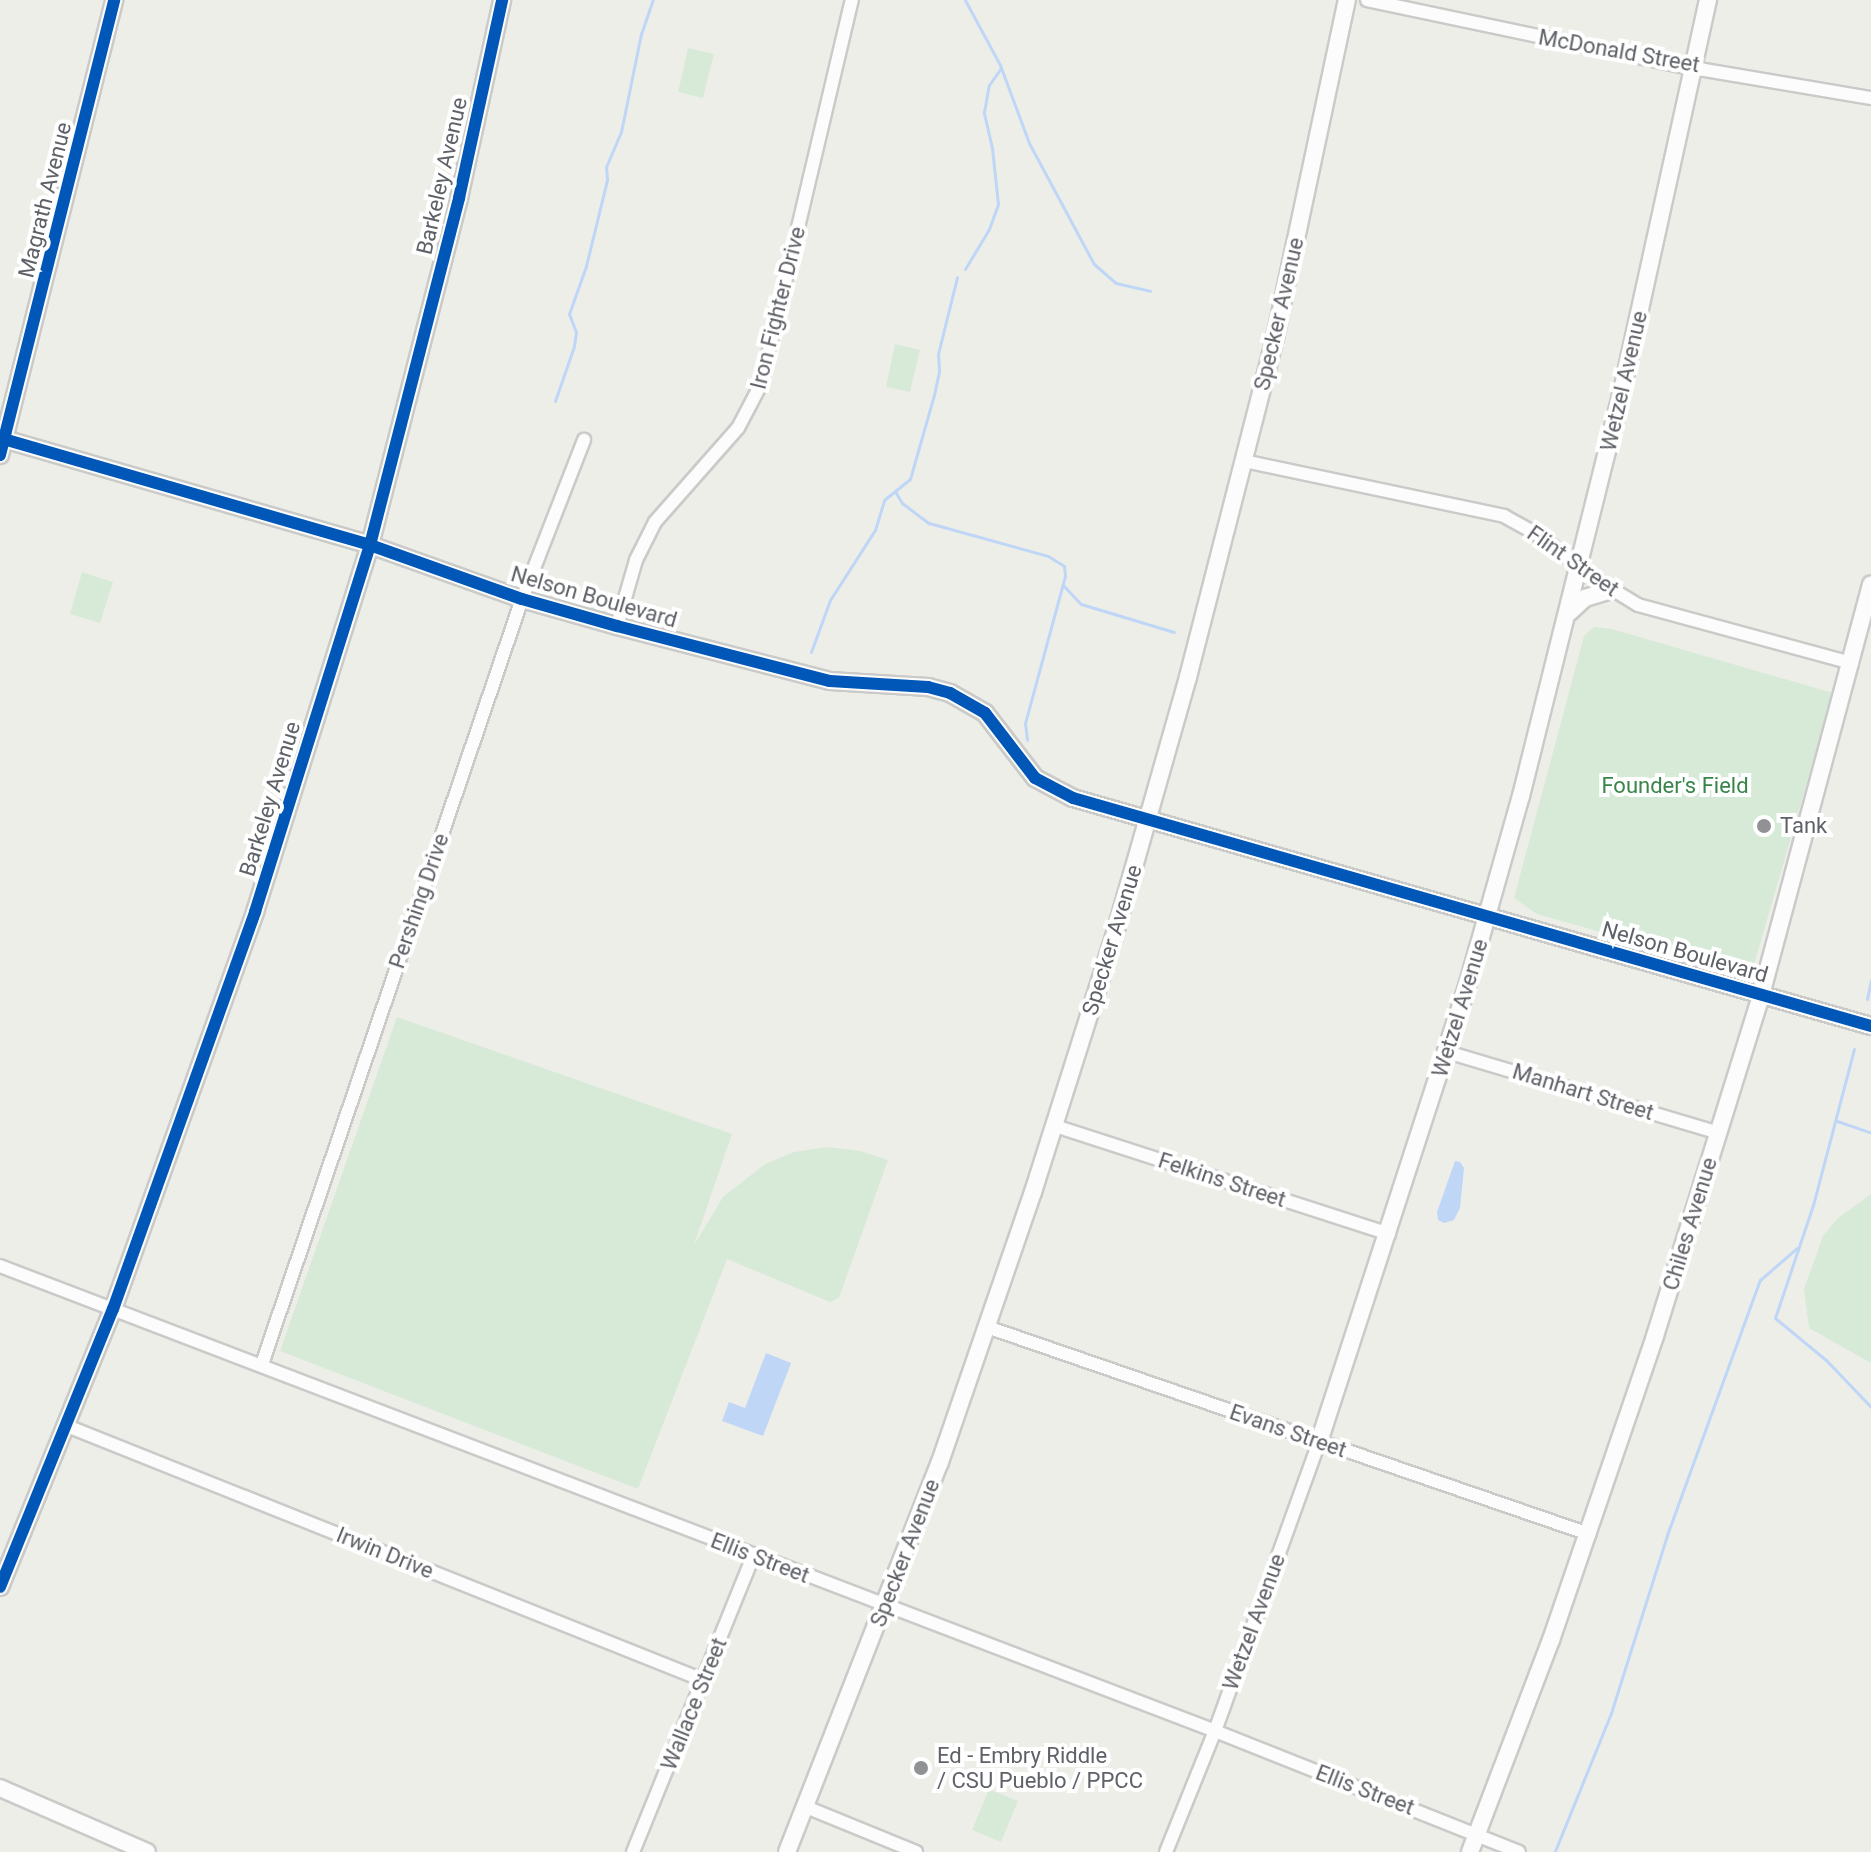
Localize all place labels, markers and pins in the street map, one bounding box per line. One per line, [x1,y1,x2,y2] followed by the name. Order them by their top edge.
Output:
[1780,813,1827,839] place label: Tank
[1755,817,1773,835] marker: Tank
[937,1742,1143,1794] place label: Ed - Embry Riddle / CSU Pueblo / PPCC
[912,1759,930,1777] marker: Ed - Embry Riddle / CSU Pueblo / PPCC

